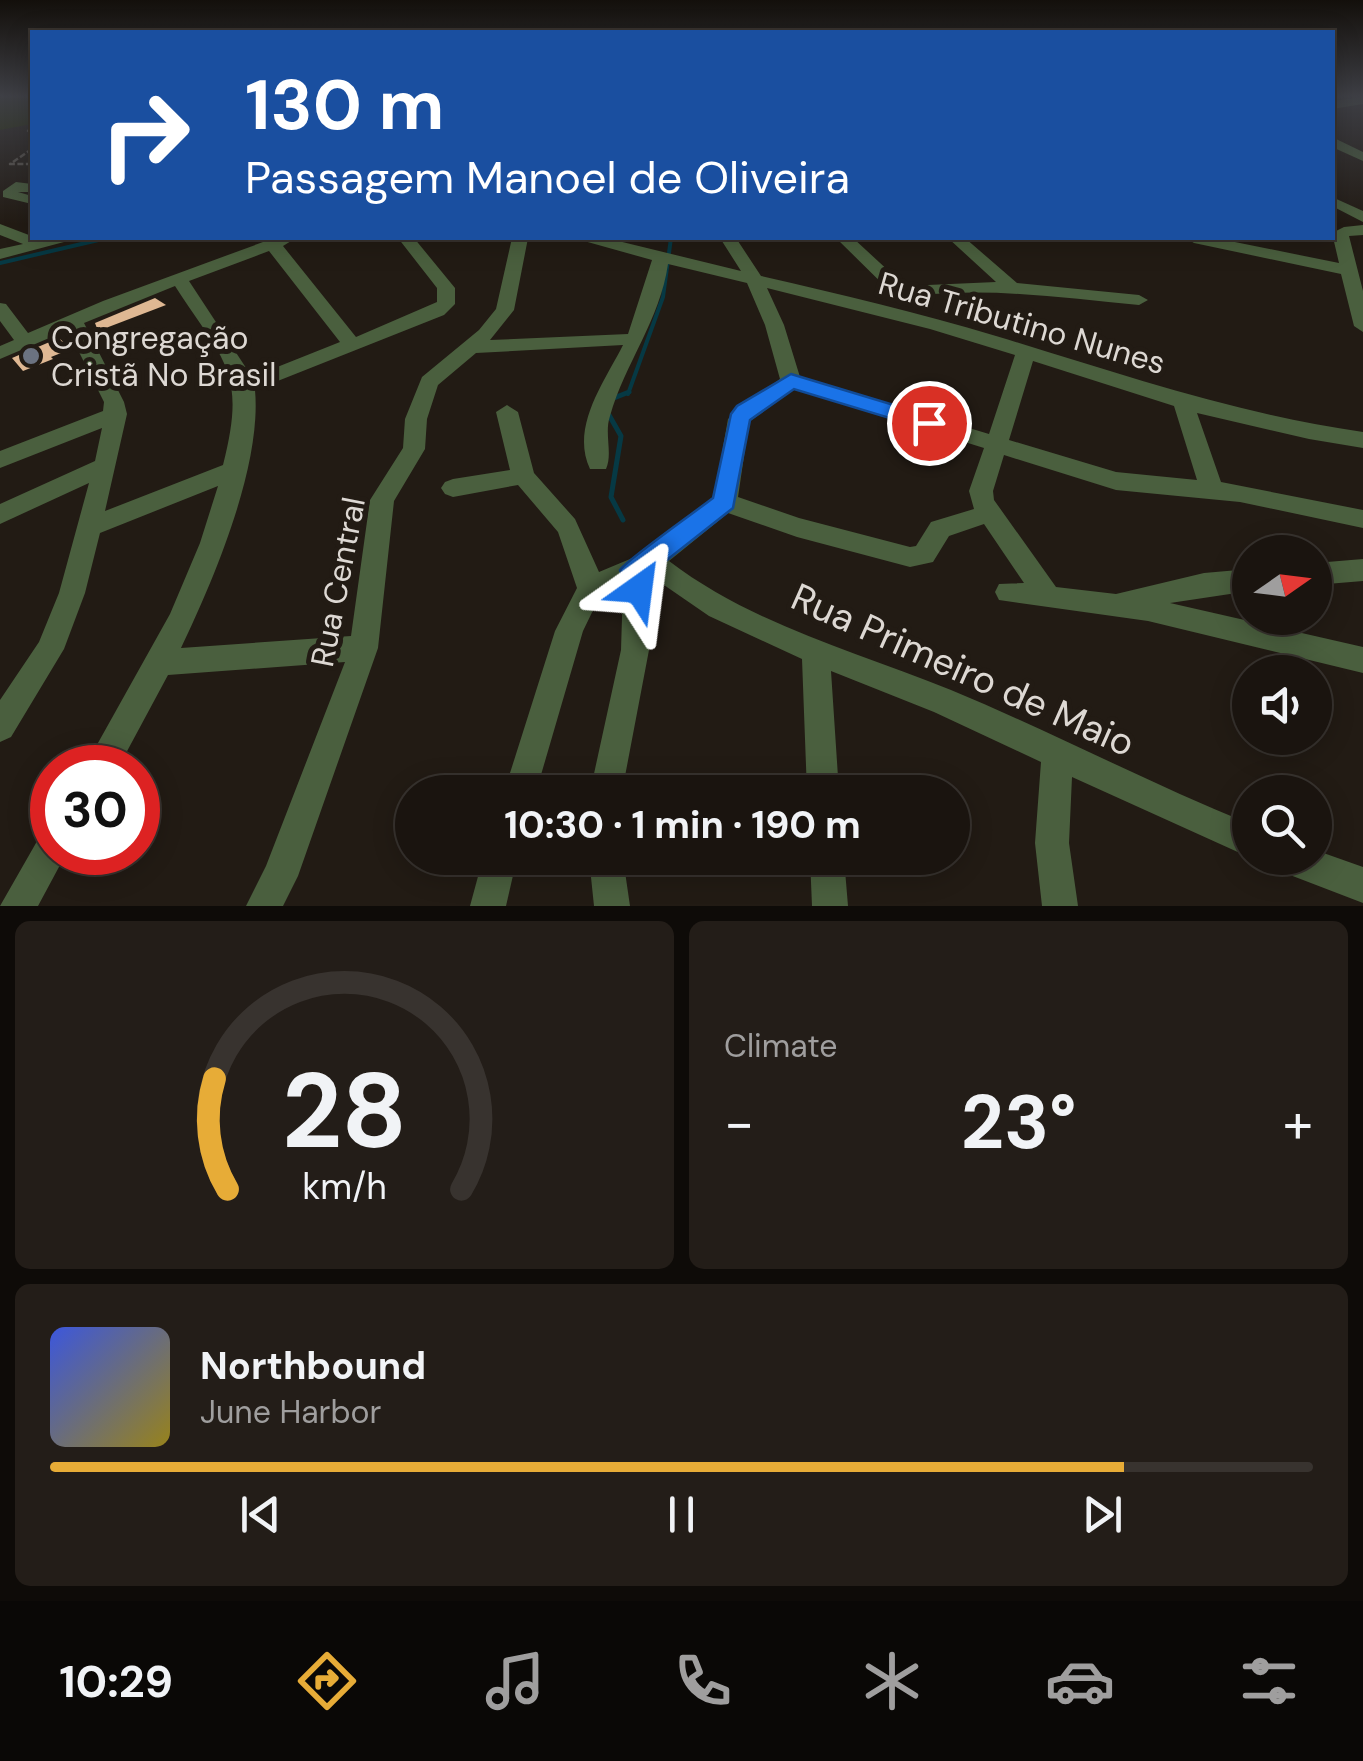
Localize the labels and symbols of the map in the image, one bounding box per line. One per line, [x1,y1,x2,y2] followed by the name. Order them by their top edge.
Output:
[874,262,1170,384] street label: Rua Tributino Nunes
[51,317,276,396] place label: Congregação Cristã No Brasil
[20,345,42,367] marker: Congregação Cristã No Brasil
[887,381,972,466] pin
[301,494,375,670] street label: Rua Central
[1232,535,1332,635] north arrow
[587,537,691,641] position arrow
[784,572,1142,768] street label: Rua Primeiro de Maio
[30,745,160,875] speed limit sign: 30

